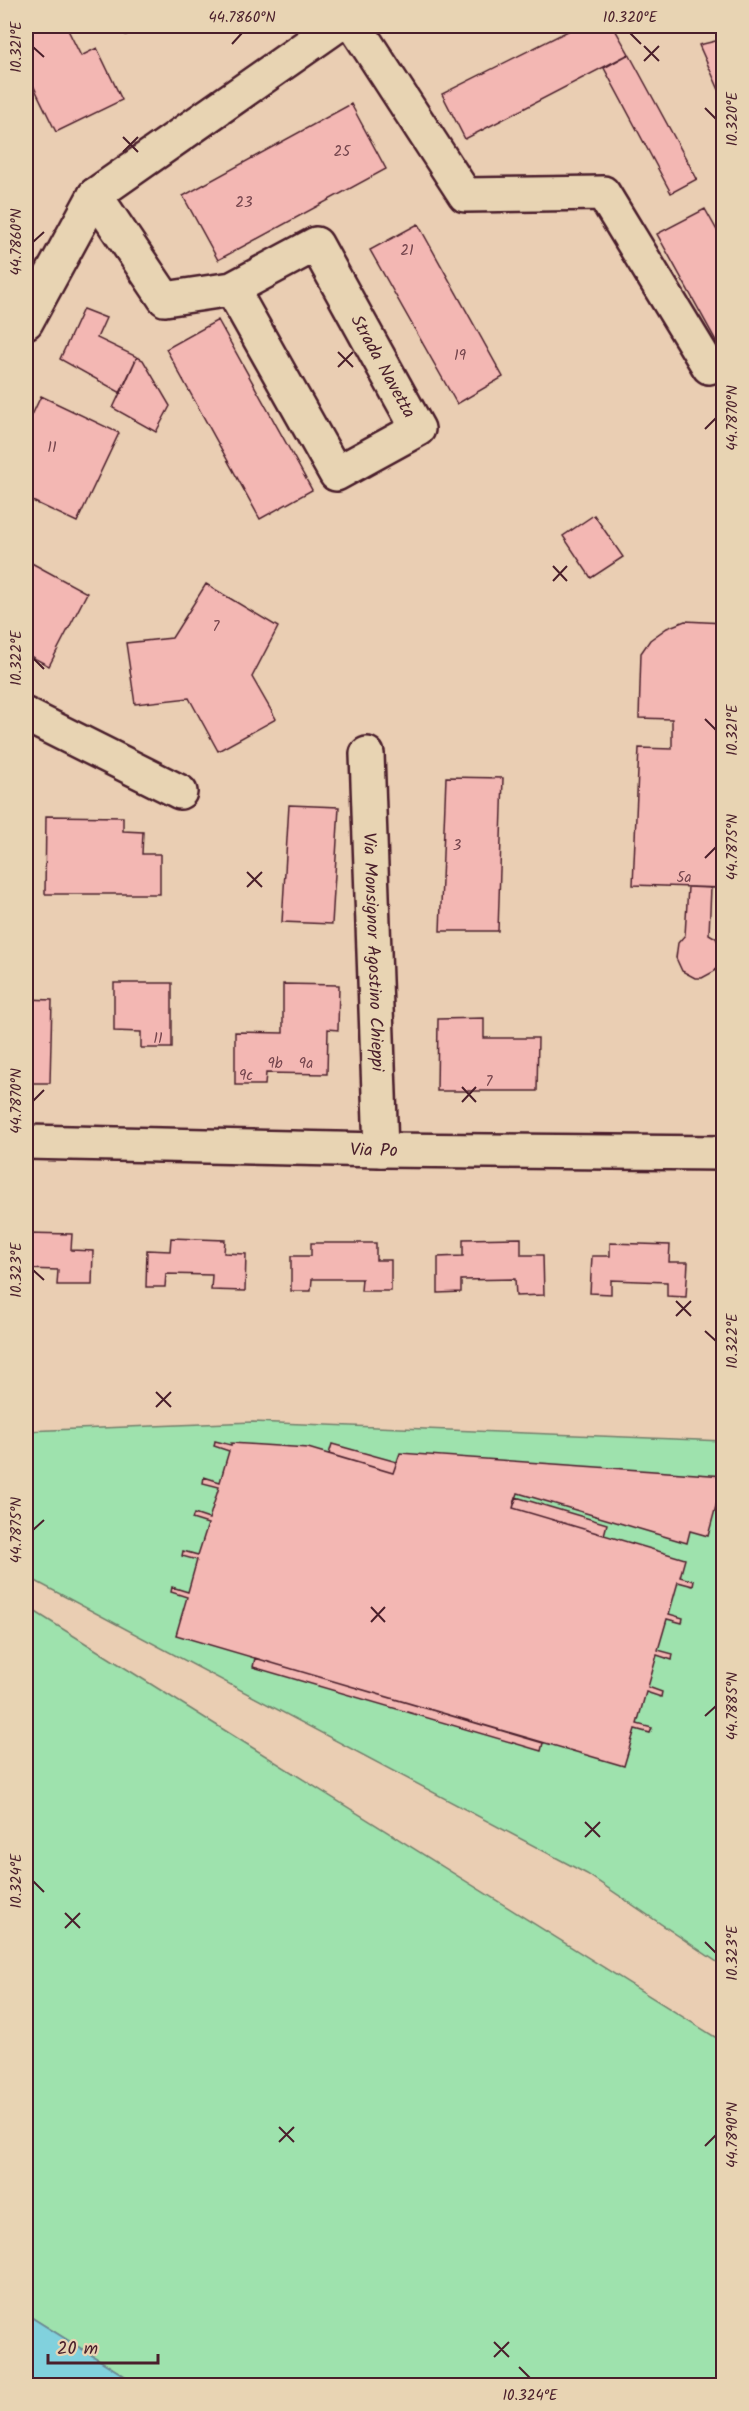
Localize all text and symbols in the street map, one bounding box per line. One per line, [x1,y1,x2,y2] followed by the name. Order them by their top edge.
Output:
[208,6,276,30] text: 44.7860°N
[603,6,658,30] text: 10.320°E
[5,20,29,73] text: 10.321°E
[721,91,745,146] text: 10.320°E
[334,140,351,164] house number: 25
[235,191,253,215] house number: 23
[5,208,29,276] text: 44.7860°N
[400,239,414,263] house number: 21
[342,310,422,424] street label: Strada Navetta
[454,344,467,368] house number: 19
[721,385,745,451] text: 44.7870°N
[47,436,57,460] house number: 11
[213,615,221,639] house number: 7
[5,629,29,686] text: 10.322°E
[721,703,745,756] text: 10.321°E
[721,814,745,880] text: 44.7875°N
[354,832,391,1073] street label: Via Monsignor Agostino Chieppi
[453,834,462,858] house number: 3
[676,866,692,890] house number: 5a
[153,1027,163,1051] house number: 11
[267,1052,283,1076] house number: 9b
[299,1052,313,1076] house number: 9a
[239,1064,253,1088] house number: 9c
[5,1068,29,1134] text: 44.7870°N
[486,1070,494,1094] house number: 7
[350,1136,398,1166] street label: Via Po
[5,1241,29,1298] text: 10.323°E
[721,1312,745,1369] text: 10.322°E
[5,1497,29,1563] text: 44.7875°N
[721,1672,745,1740] text: 44.7885°N
[5,1852,29,1909] text: 10.324°E
[721,1924,745,1981] text: 10.323°E
[721,2102,745,2168] text: 44.7890°N
[48,2327,158,2365] scale bar
[57,2335,98,2364] text: 20 m
[502,2384,559,2408] text: 10.324°E

